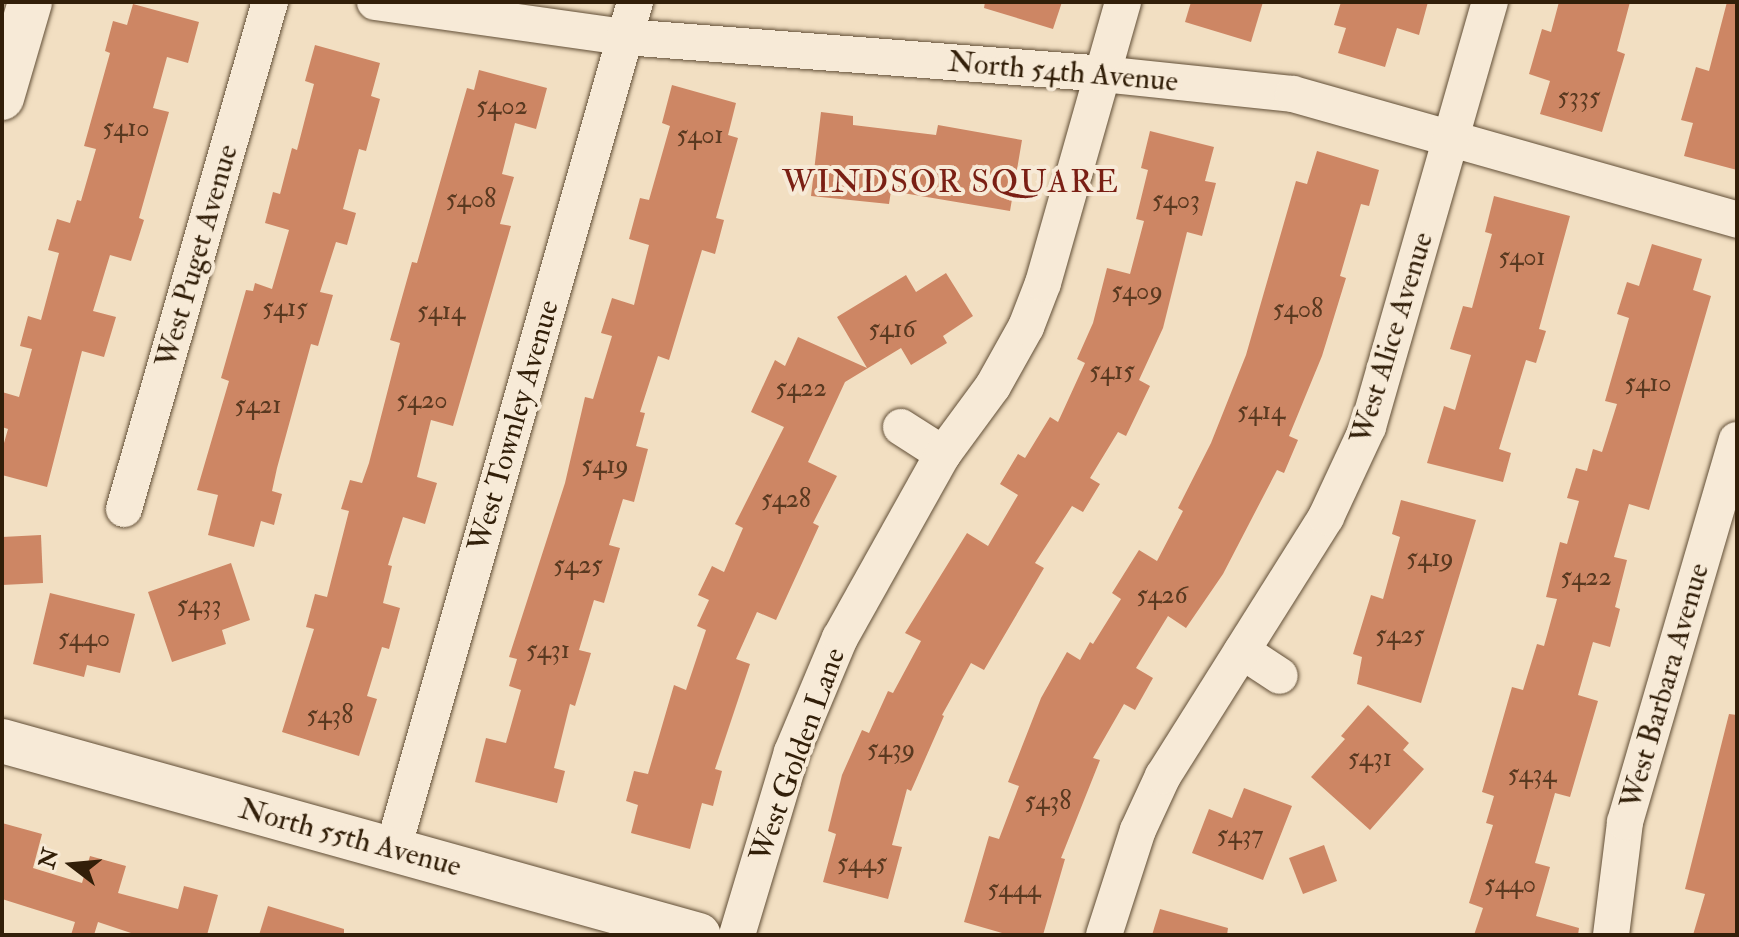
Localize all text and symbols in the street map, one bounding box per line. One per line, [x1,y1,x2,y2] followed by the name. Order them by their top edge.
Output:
[946,44,1180,100] street label: North 54th Avenue
[1558,82,1600,114] house number: 5335
[476,91,528,123] house number: 5402
[102,113,150,145] house number: 5410
[676,120,724,152] house number: 5401
[148,141,246,371] street label: West Puget Avenue
[782,163,1120,201] district label: WINDSOR SQUARE
[446,184,496,216] house number: 5408
[1152,185,1200,217] house number: 5403
[1343,228,1441,448] street label: West Alice Avenue
[1498,242,1546,274] house number: 5401
[1111,276,1163,308] house number: 5409
[262,293,308,325] house number: 5415
[1273,294,1323,326] house number: 5408
[417,296,465,328] house number: 5414
[461,296,567,556] street label: West Townley Avenue
[868,314,916,346] house number: 5416
[1089,356,1135,388] house number: 5415
[1624,368,1672,400] house number: 5410
[775,373,827,405] house number: 5422
[396,385,448,417] house number: 5420
[234,390,282,422] house number: 5421
[1237,396,1285,428] house number: 5414
[581,450,629,482] house number: 5419
[761,484,811,516] house number: 5428
[1406,543,1454,575] house number: 5419
[553,550,603,582] house number: 5425
[1613,559,1717,813] street label: West Barbara Avenue
[1560,562,1612,594] house number: 5422
[1136,580,1188,612] house number: 5426
[177,590,221,622] house number: 5433
[1375,620,1425,652] house number: 5425
[58,623,110,655] house number: 5440
[526,635,570,667] house number: 5431
[743,643,853,867] street label: West Golden Lane
[307,700,353,732] house number: 5438
[867,734,915,766] house number: 5439
[1348,743,1392,775] house number: 5431
[1508,759,1556,791] house number: 5434
[1025,786,1071,818] house number: 5438
[235,791,465,885] street label: North 55th Avenue
[1217,820,1263,852] house number: 5437
[32,825,112,905] north arrow
[33,845,65,872] text: N
[837,848,887,880] house number: 5445
[1484,869,1536,901] house number: 5440
[988,874,1040,906] house number: 5444

